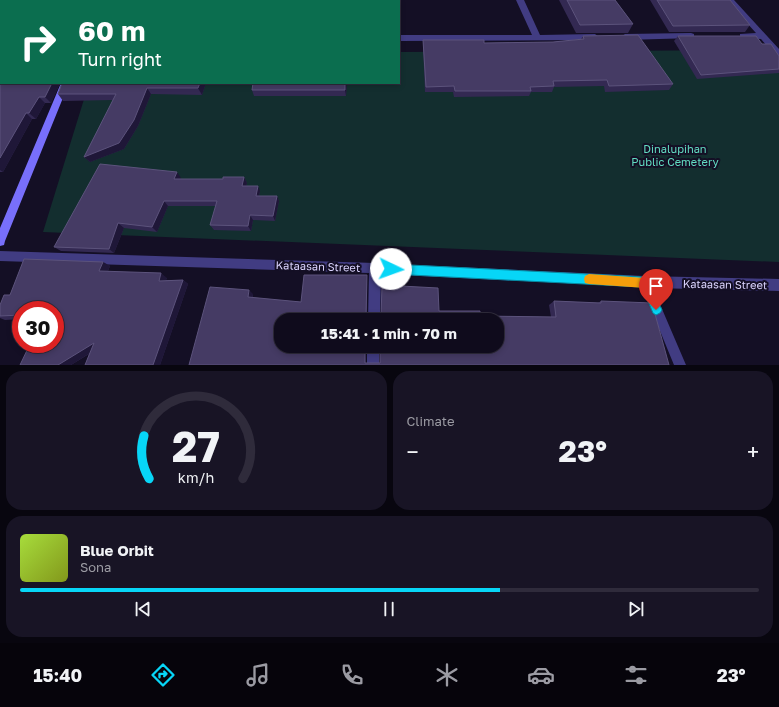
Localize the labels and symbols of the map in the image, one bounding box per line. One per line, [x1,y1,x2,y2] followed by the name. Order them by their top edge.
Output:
[631,142,719,168] park label: Dinalupihan Public Cemetery
[370,248,412,290] position arrow
[276,258,360,274] street label: Kataasan Street
[639,269,673,310] pin
[683,277,767,291] street label: Kataasan Street
[12,301,64,353] speed limit sign: 30

